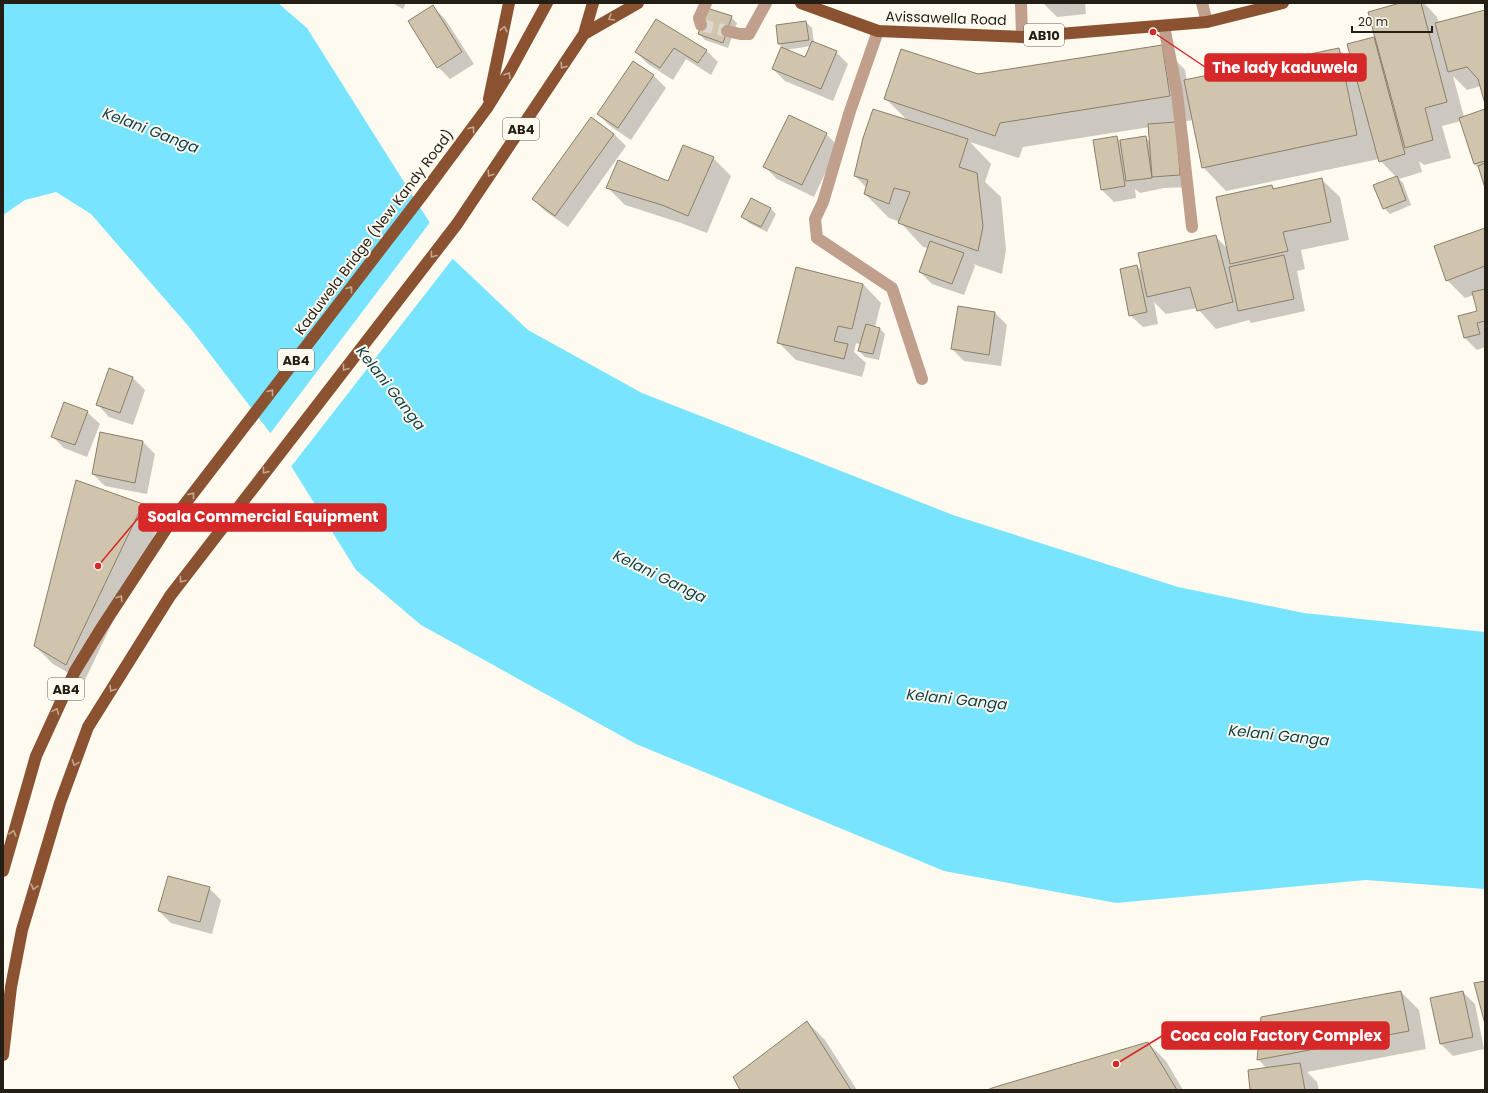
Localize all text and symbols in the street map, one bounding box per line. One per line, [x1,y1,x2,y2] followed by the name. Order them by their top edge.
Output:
[885,6,1007,30] street label: Avissawella Road
[1352,8,1432,34] scale bar
[1358,13,1388,30] text: 20 m
[608,14,616,21] one-way arrow
[1024,24,1064,46] road number: AB10
[499,26,507,32] one-way arrow
[1205,54,1366,81] callout: The lady kaduwela
[1212,57,1358,78] text: The lady kaduwela
[560,62,568,69] one-way arrow
[503,72,510,79] one-way arrow
[100,102,202,158] water label: Kelani Ganga
[503,118,539,140] road number: AB4
[290,125,458,339] street label: Kaduwela Bridge (New Kandy Road)
[467,126,474,133] one-way arrow
[487,170,495,177] one-way arrow
[431,250,438,257] one-way arrow
[345,287,352,294] one-way arrow
[351,342,431,434] water label: Kelani Ganga
[278,349,314,371] road number: AB4
[343,364,350,371] one-way arrow
[266,390,273,397] one-way arrow
[263,467,270,474] one-way arrow
[187,493,194,500] one-way arrow
[139,504,386,531] callout: Soala Commercial Equipment
[148,506,378,527] text: Soala Commercial Equipment
[610,544,710,608] water label: Kelani Ganga
[180,575,187,582] one-way arrow
[116,595,123,602] one-way arrow
[48,678,84,700] road number: AB4
[905,683,1009,715] water label: Kelani Ganga
[109,685,117,692] one-way arrow
[51,707,59,715] one-way arrow
[1227,719,1331,751] water label: Kelani Ganga
[71,760,79,767] one-way arrow
[8,830,17,837] one-way arrow
[30,883,39,890] one-way arrow
[1162,1022,1389,1049] callout: Coca cola Factory Complex
[1170,1025,1382,1046] text: Coca cola Factory Complex

